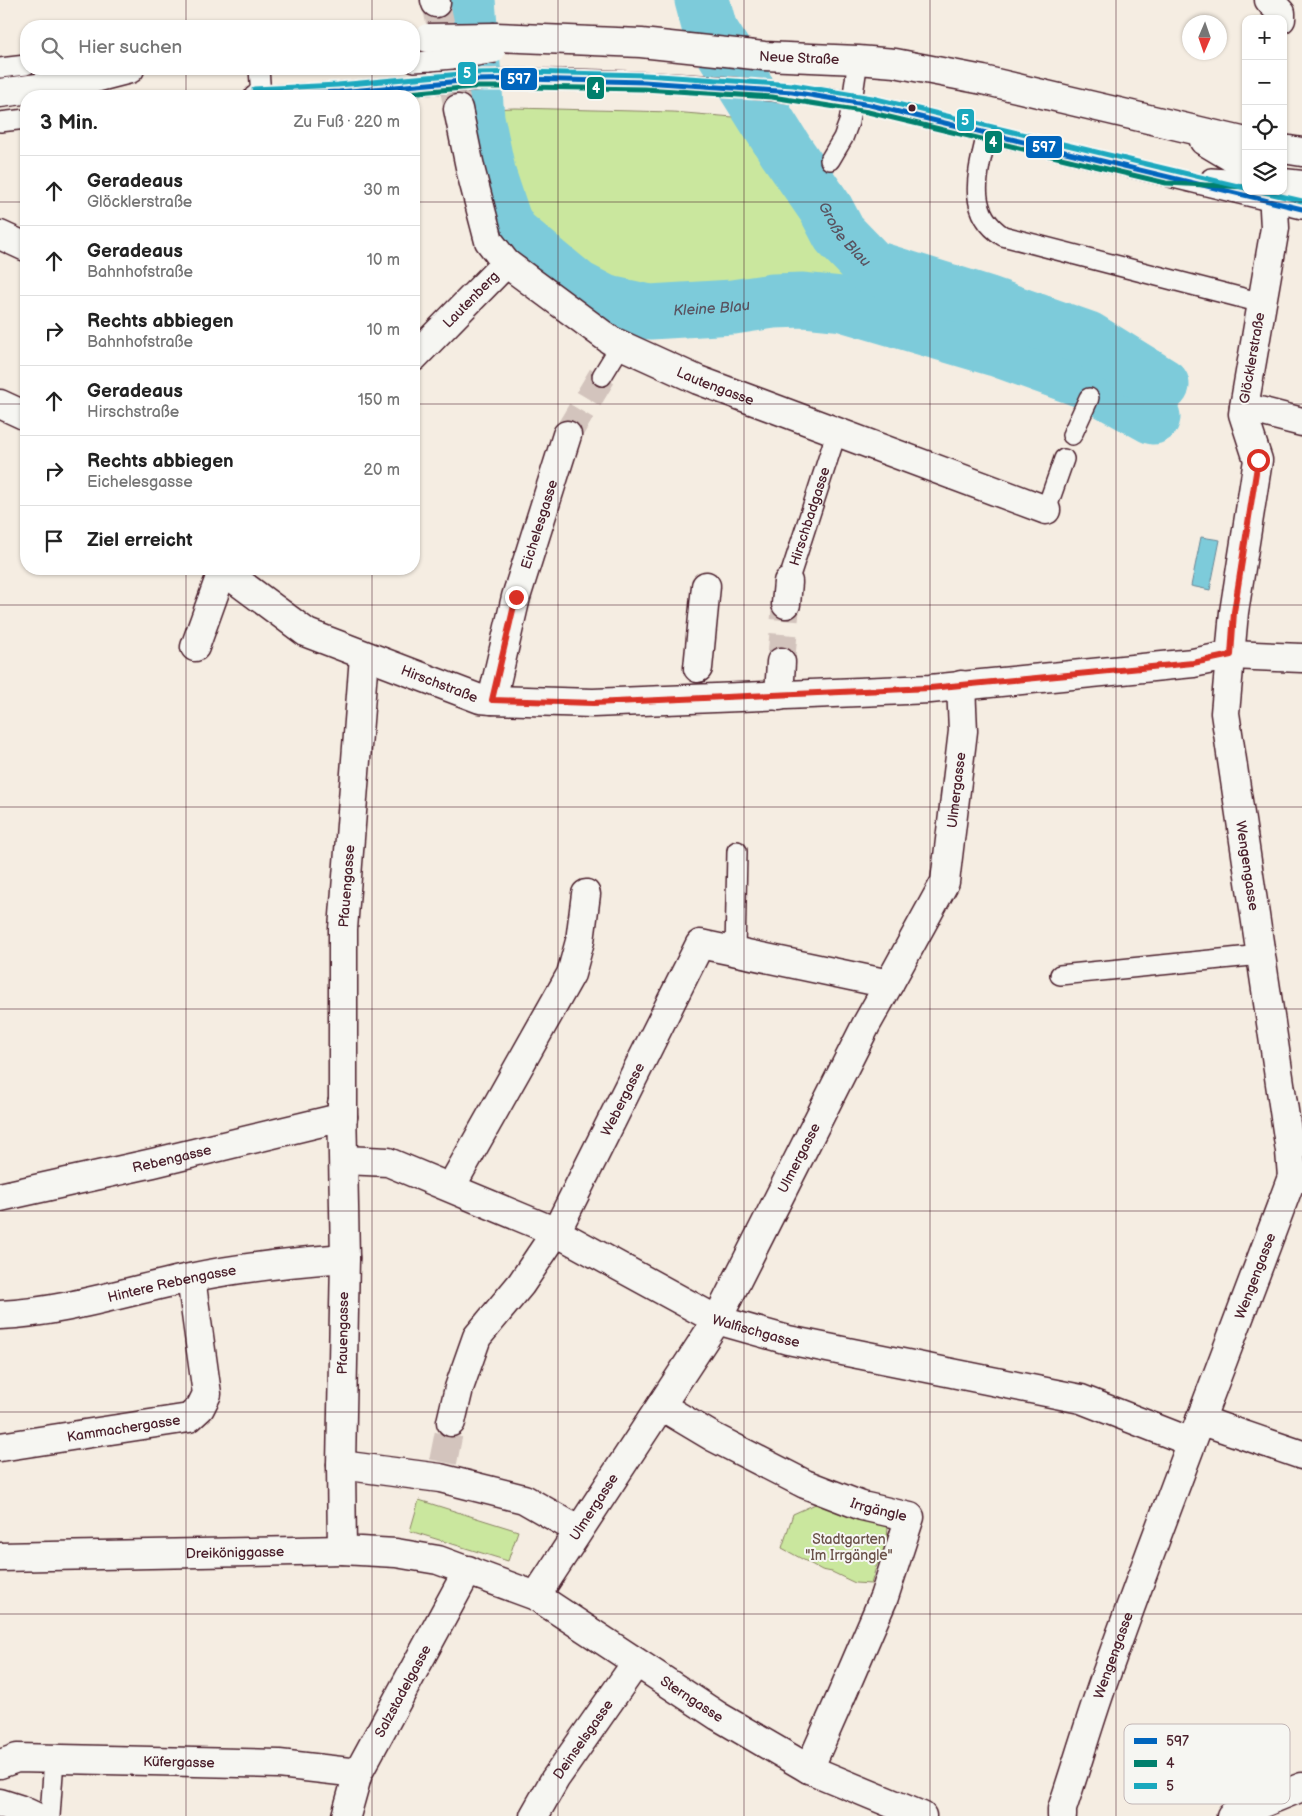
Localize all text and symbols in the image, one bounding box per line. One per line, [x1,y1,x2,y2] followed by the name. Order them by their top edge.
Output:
[1182,15,1227,60] north arrow
[1242,15,1287,195] map controls
[1242,15,1287,60] button: +
[20,20,420,75] search box
[38,34,66,62] icon: search
[78,36,182,59] text: Hier suchen
[759,47,840,68] street label: Neue Straße
[1242,60,1287,105] button: −
[457,61,477,85] line badge: 5
[463,65,471,82] text: 5
[500,67,538,91] line badge: 597
[507,71,531,88] text: 597
[586,76,605,100] line badge: 4
[592,80,601,97] text: 4
[907,103,917,113] unlabelled marker
[1242,105,1287,150] button: locate
[956,108,975,132] line badge: 5
[40,110,98,135] text: 3 Min.
[961,112,969,129] text: 5
[294,113,400,132] text: Zu Fuß · 220 m
[984,130,1003,154] line badge: 4
[989,134,998,151] text: 4
[1025,135,1063,159] line badge: 597
[1032,139,1056,156] text: 597
[1242,150,1287,195] button: layers
[87,170,183,193] text: Geradeaus
[40,177,68,205] icon: ahead
[363,181,400,200] text: 30 m
[87,193,192,212] text: Glöcklerstraße
[814,198,875,271] water label: Große Blau
[87,240,183,263] text: Geradeaus
[40,247,68,275] icon: ahead
[367,251,400,270] text: 10 m
[87,263,193,282] text: Bahnhofstraße
[439,267,502,331] street label: Lautenberg
[673,295,752,320] water label: Kleine Blau
[87,310,234,333] text: Rechts abbiegen
[1236,311,1268,405] street label: Glöcklerstraße
[40,317,68,345] icon: right
[367,321,400,340] text: 10 m
[87,333,193,352] text: Bahnhofstraße
[674,363,757,409] street label: Lautengasse
[87,380,183,403] text: Geradeaus
[40,387,68,415] icon: ahead
[358,391,400,410] text: 150 m
[87,403,179,422] text: Hirschstraße
[1247,449,1270,472] route start
[87,450,234,473] text: Rechts abbiegen
[40,457,68,485] icon: right
[364,461,400,480] text: 20 m
[785,465,833,568] street label: Hirschbadgasse
[87,473,193,492] text: Eichelesgasse
[517,478,561,571] street label: Eichelesgasse
[40,527,68,555] icon: arrive
[87,529,193,552] text: Ziel erreicht
[505,586,528,609] route end
[399,661,480,706] street label: Hirschstraße
[943,751,969,829] street label: Ulmergasse
[1233,819,1263,912] street label: Wengengasse
[335,844,358,928] street label: Pfauengasse
[597,1060,648,1139] street label: Webergasse
[774,1120,824,1196] street label: Ulmergasse
[131,1141,213,1176] street label: Rebengasse
[1231,1230,1279,1321] street label: Wengengasse
[106,1261,237,1306] street label: Hintere Rebengasse
[334,1291,352,1375] street label: Pfauengasse
[710,1311,801,1351] street label: Walfischgasse
[66,1411,181,1445] street label: Kammachergasse
[566,1470,622,1544] street label: Ulmergasse
[848,1494,909,1525] street label: Irrgängle
[805,1531,893,1564] park label: Stadtgarten "Im Irrgängle"
[185,1543,284,1562] street label: Dreiköniggasse
[1090,1610,1136,1701] street label: Wengengasse
[371,1642,434,1740] street label: Salzstadelgasse
[657,1672,726,1726] street label: Sterngasse
[549,1696,616,1782] street label: Deinselsgasse
[1124,1724,1290,1804] legend
[1166,1733,1189,1750] text: 597
[143,1752,215,1771] street label: Küfergasse
[1166,1755,1175,1772] text: 4
[1166,1778,1174,1795] text: 5

